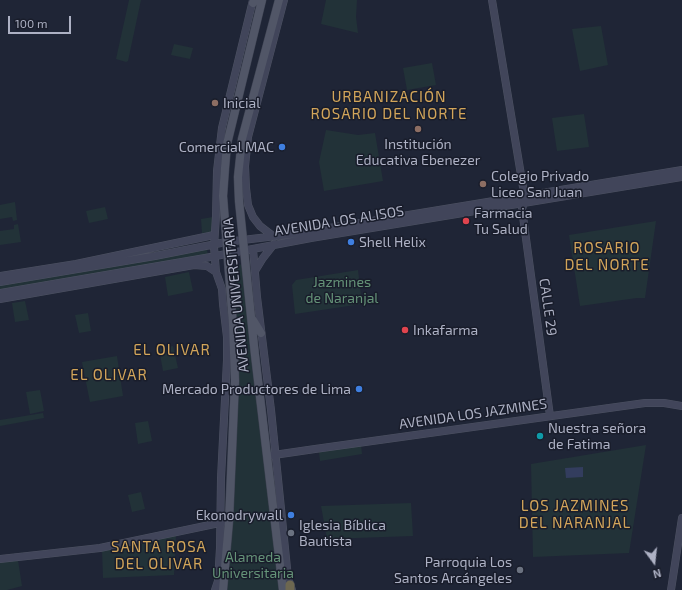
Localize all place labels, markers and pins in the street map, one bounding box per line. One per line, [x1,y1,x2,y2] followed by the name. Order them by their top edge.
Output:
[223,95,260,111] place label: Inicial
[210,98,220,108] marker: Inicial
[413,124,423,134] marker: Institución Educativa Ebenezer
[356,136,480,168] place label: Institución Educativa Ebenezer
[179,139,274,155] place label: Comercial MAC
[277,142,287,152] marker: Comercial MAC
[491,168,589,200] place label: Colegio Privado Liceo San Juan
[478,179,488,189] marker: Colegio Privado Liceo San Juan
[474,205,532,238] place label: Farmacia Tu Salud
[461,216,471,226] marker: Farmacia Tu Salud
[359,234,426,250] place label: Shell Helix
[346,237,356,247] marker: Shell Helix
[413,322,478,338] place label: Inkafarma
[400,325,410,335] marker: Inkafarma
[162,381,351,397] place label: Mercado Productores de Lima
[354,384,364,394] marker: Mercado Productores de Lima
[548,420,646,452] place label: Nuestra señora de Fatima
[535,431,545,441] marker: Nuestra señora de Fatima
[196,507,283,523] place label: Ekonodrywall
[286,510,296,520] marker: Ekonodrywall
[299,517,386,550] place label: Iglesia Bíblica Bautista
[286,528,296,538] marker: Iglesia Bíblica Bautista
[394,554,512,586] place label: Parroquia Los Santos Arcángeles
[515,565,525,575] marker: Parroquia Los Santos Arcángeles

